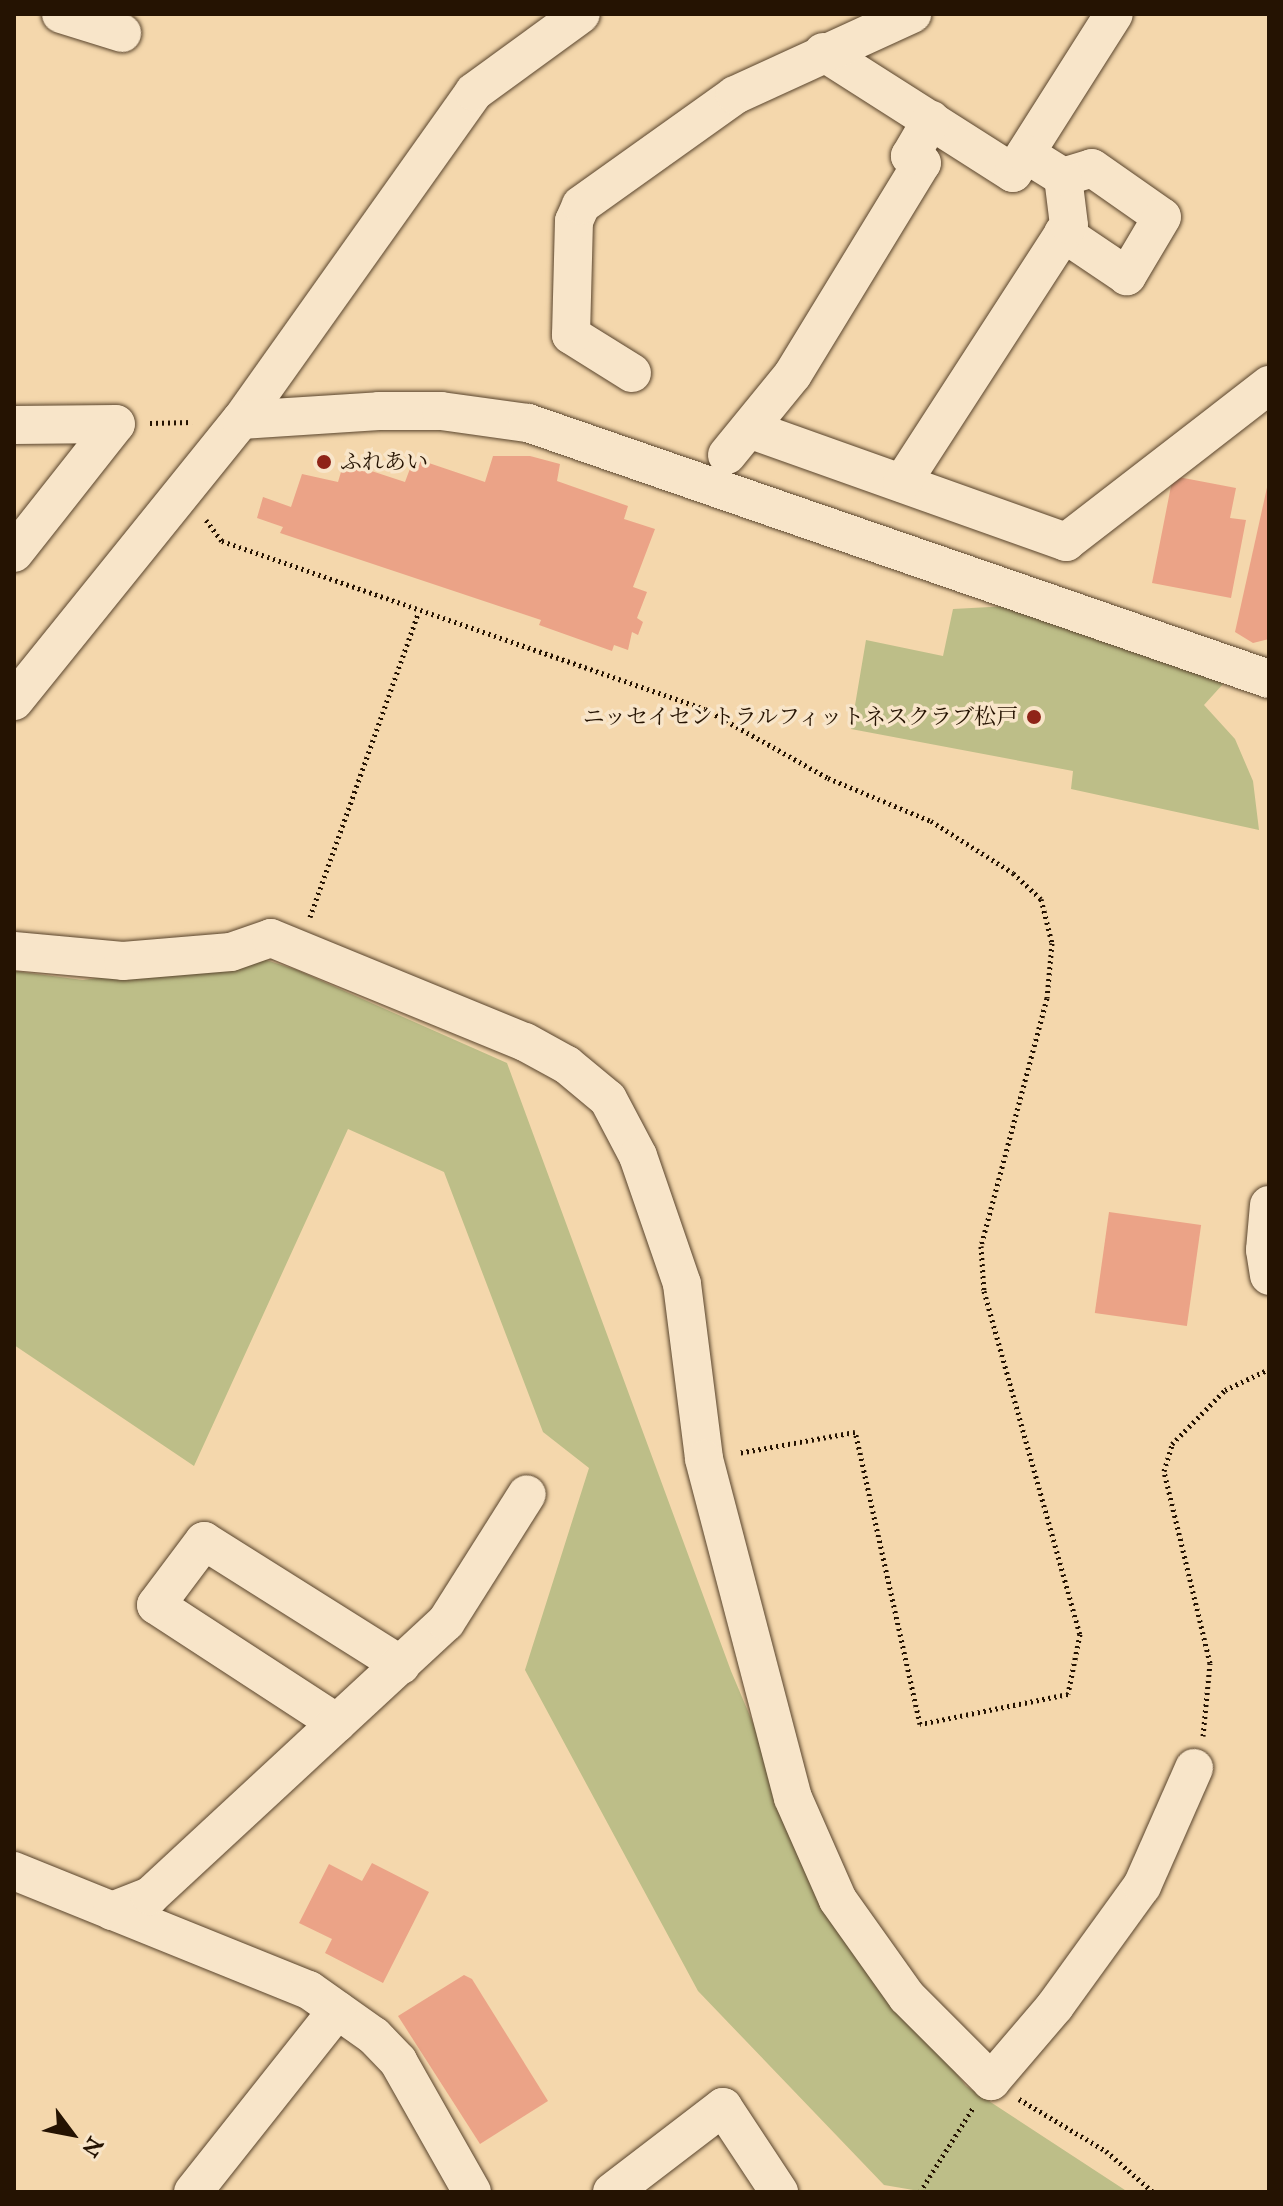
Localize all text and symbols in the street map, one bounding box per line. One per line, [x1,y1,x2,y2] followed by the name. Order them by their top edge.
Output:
[340,449,428,475] place label: ふれあい
[315,453,333,471] marker: ふれあい
[578,704,1018,730] place label: ニッセイセントラルフィットネスクラブ松戸
[1025,708,1043,726] marker: ニッセイセントラルフィットネスクラブ松戸
[32,2094,112,2174] north arrow
[76,2132,109,2162] text: N

